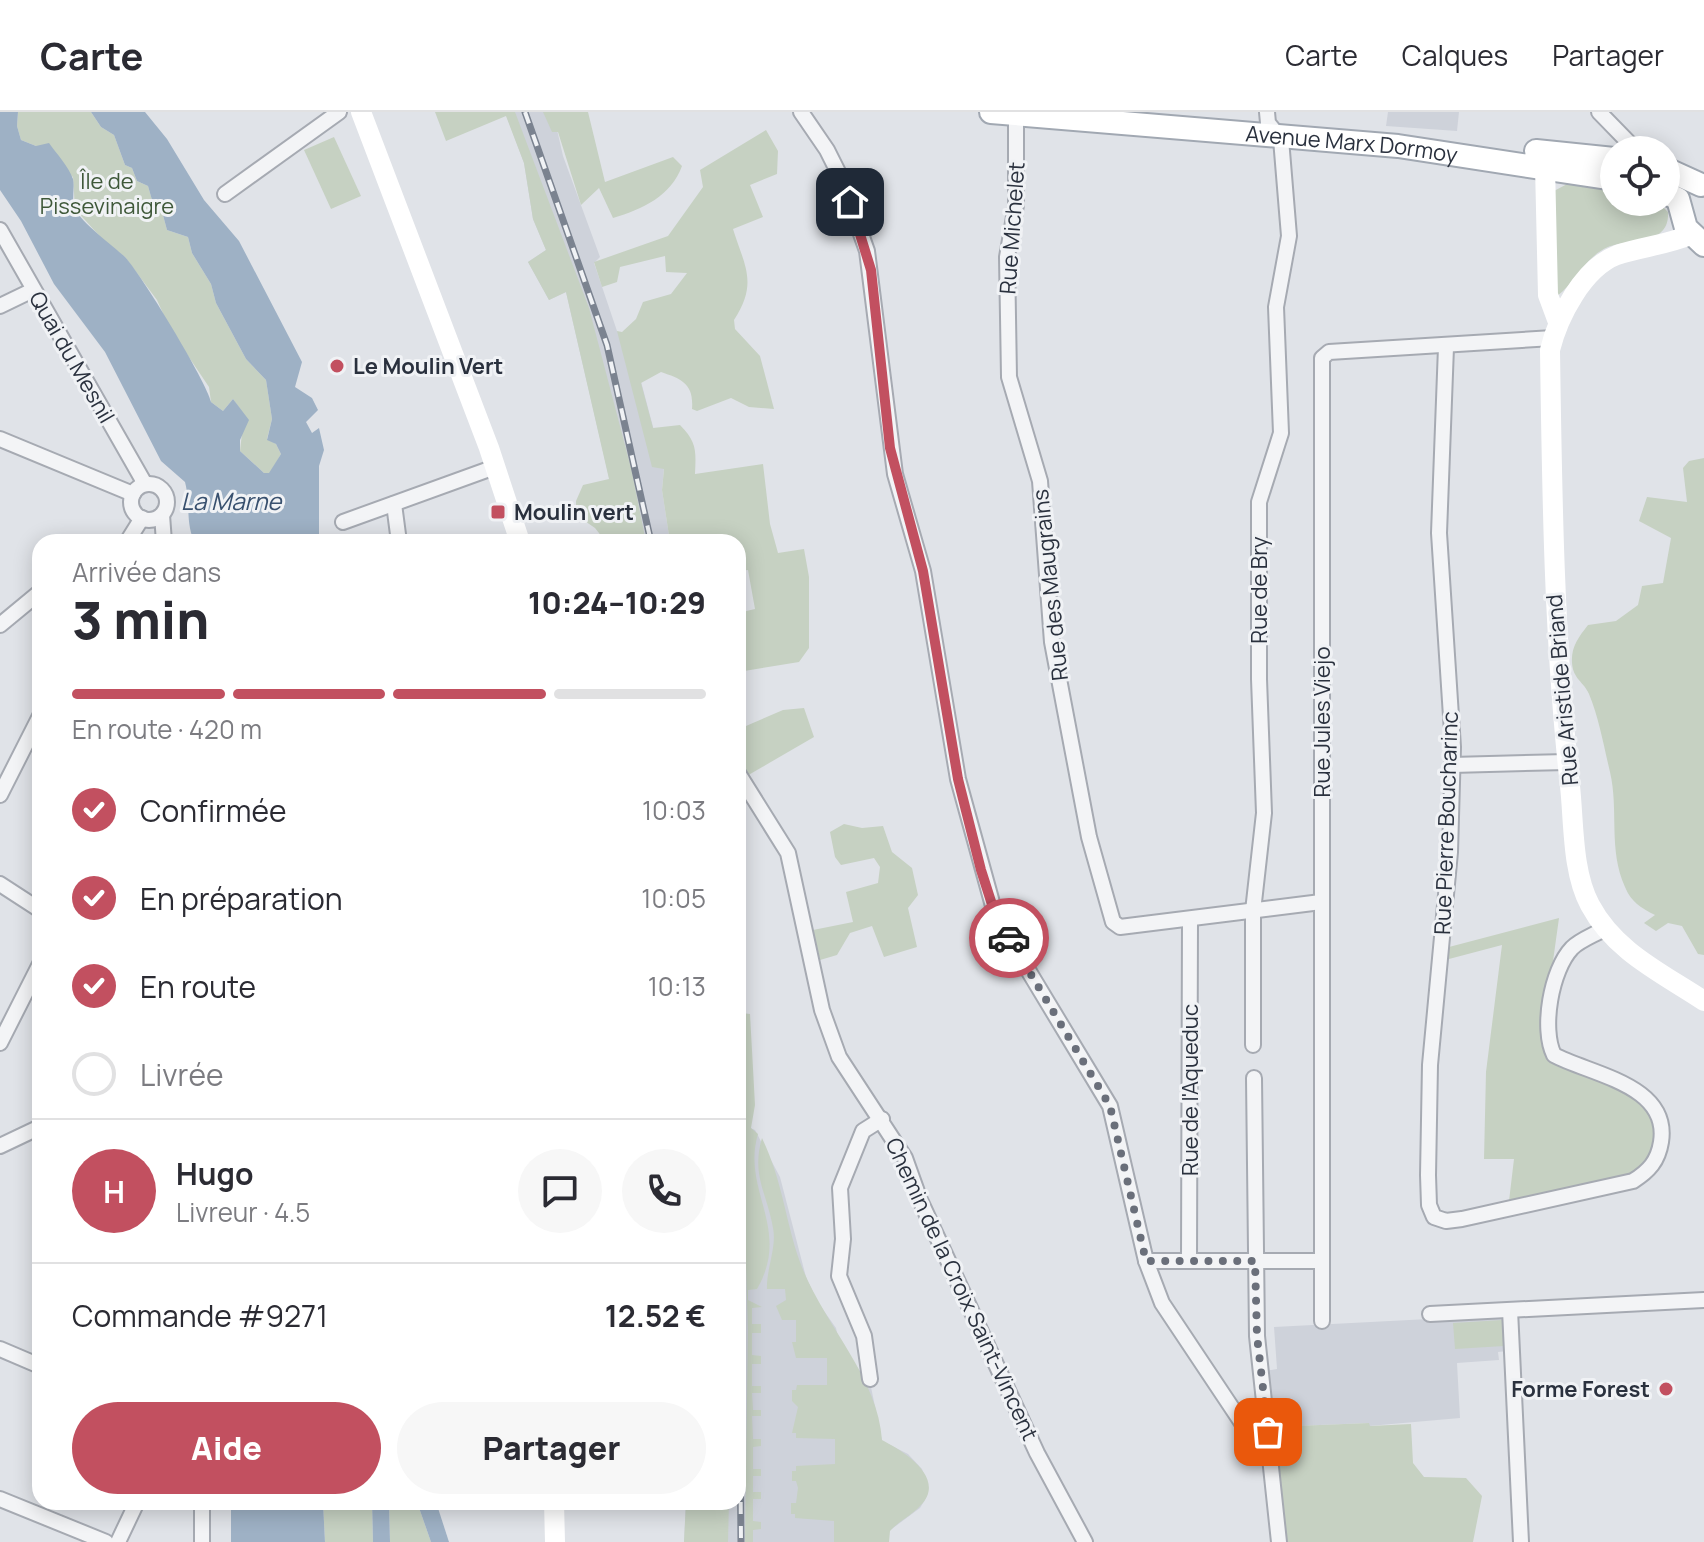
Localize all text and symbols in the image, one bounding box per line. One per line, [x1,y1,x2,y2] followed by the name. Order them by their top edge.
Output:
[40,29,143,81] text: Carte
[1285,36,1358,74] text: Carte
[1402,36,1508,74] text: Calques
[1552,36,1664,74] text: Partager
[1244,118,1460,170] street label: Avenue Marx Dormoy
[1600,136,1680,216] map controls
[1600,136,1680,216] button: locate
[992,161,1032,295] street label: Rue Michelet
[40,166,174,221] park label: Île de Pissevinaigre
[816,168,884,236] pin
[828,180,872,224] icon: home
[22,286,122,428] street label: Quai du Mesnil
[353,351,503,381] place label: Le Moulin Vert
[328,357,346,375] marker: Le Moulin Vert
[181,484,283,517] water label: La Marne
[1025,488,1075,682] street label: Rue des Maugrains
[514,497,634,527] place label: Moulin vert
[489,503,507,521] marker: Moulin vert
[1244,536,1274,644] street label: Rue de Bry
[72,554,221,590] text: Arrivée dans
[528,582,706,623] text: 10:24–10:29
[72,584,209,655] text: 3 min
[1539,593,1585,787] street label: Rue Aristide Briand
[1307,647,1337,797] street label: Rue Jules Viejo
[72,711,262,747] text: En route · 420 m
[1427,711,1465,935] street label: Rue Pierre Boucharinc
[72,788,116,832] icon: check
[140,790,286,831] text: Confirmée
[642,792,706,828] text: 10:03
[72,876,116,920] icon: check
[140,878,342,919] text: En préparation
[641,880,706,916] text: 10:05
[969,898,1049,978] courier
[987,916,1031,960] icon: car
[72,964,116,1008] icon: check
[140,966,256,1007] text: En route
[648,968,706,1004] text: 10:13
[1175,1004,1205,1176] street label: Rue de l'Aqueduc
[140,1054,223,1095] text: Livrée
[879,1133,1046,1445] street label: Chemin de la Croix Saint-Vincent
[518,1149,602,1233] button: chat
[622,1149,706,1233] button: phone
[176,1153,253,1194] text: Hugo
[103,1171,125,1212] text: H
[176,1194,310,1230] text: Livreur · 4.5
[72,1295,328,1336] text: Commande #9271
[605,1295,706,1336] text: 12.52 €
[1511,1374,1650,1404] place label: Forme Forest
[1657,1380,1675,1398] marker: Forme Forest
[1234,1398,1302,1466] pin
[72,1402,381,1494] button: Aide
[397,1402,706,1494] button: Partager
[1246,1410,1290,1454] icon: bag

